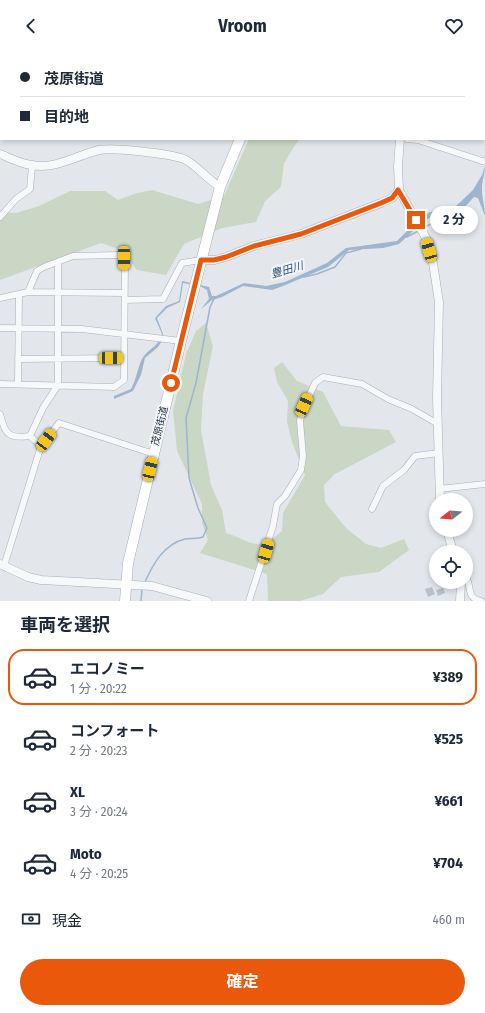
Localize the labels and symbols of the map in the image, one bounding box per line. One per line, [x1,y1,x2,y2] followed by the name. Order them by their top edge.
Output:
[430,206,478,234] callout: 2 分
[407,211,425,229] route end
[420,237,438,263] car
[118,246,130,270] car
[269,259,306,281] water label: 豊田川
[99,352,123,364] car
[162,374,180,392] route start
[294,392,314,418] car
[149,405,171,447] street label: 茂原街道
[34,427,58,453] car
[141,456,159,482] car
[429,493,473,537] north arrow
[257,538,275,564] car

